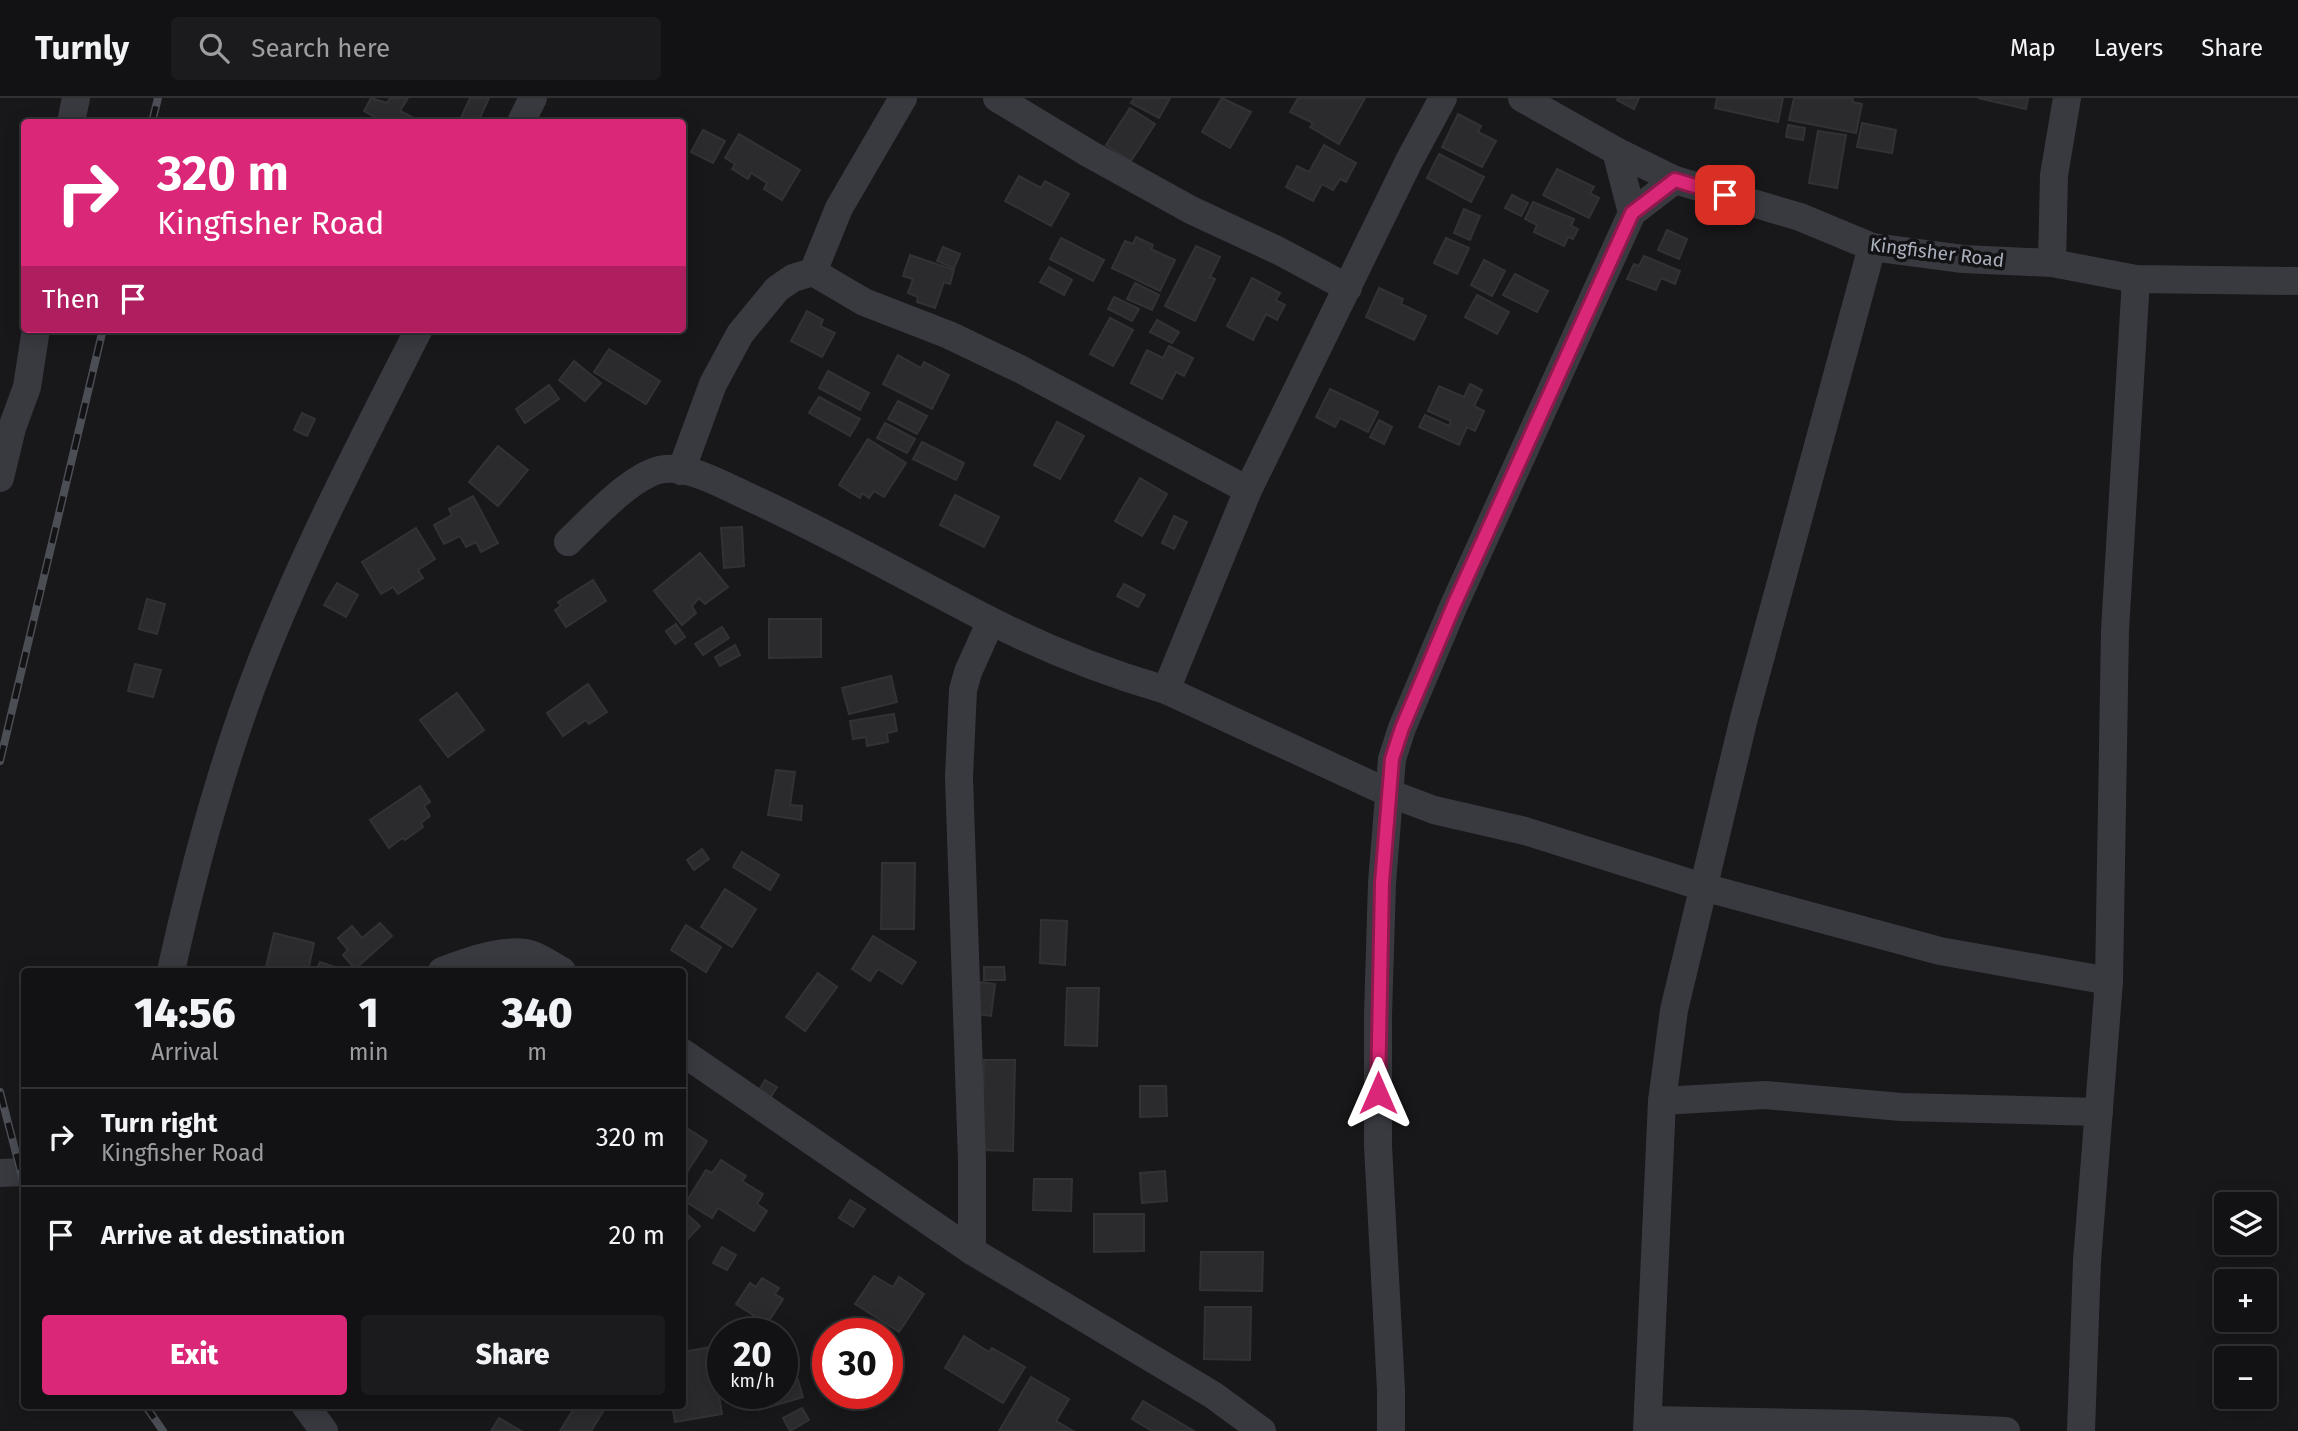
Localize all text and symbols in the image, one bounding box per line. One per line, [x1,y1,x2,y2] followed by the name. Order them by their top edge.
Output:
[171,17,661,80] search box
[35,28,129,68] text: Turnly
[195,29,233,67] icon: search
[251,33,390,64] text: Search here
[2010,34,2056,62] text: Map
[2094,34,2163,62] text: Layers
[2201,34,2263,62] text: Share
[157,144,289,203] text: 320 m
[42,147,133,238] icon: right
[1695,165,1755,225] pin
[1706,176,1744,214] icon: arrive
[157,204,384,242] text: Kingfisher Road
[1869,233,2005,272] street label: Kingfisher Road
[114,280,152,318] icon: arrive
[42,284,100,315] text: Then
[134,988,236,1038] text: 14:56
[359,988,379,1038] text: 1
[502,988,573,1038] text: 340
[151,1038,219,1066] text: Arrival
[349,1038,388,1066] text: min
[527,1038,547,1066] text: m
[1341,1056,1415,1130] position arrow
[101,1108,218,1139] text: Turn right
[42,1118,80,1156] icon: right
[596,1122,665,1153] text: 320 m
[101,1139,264,1167] text: Kingfisher Road
[2214,1192,2277,1409] map controls
[2214,1192,2277,1255] button: layers
[42,1216,80,1254] icon: arrive
[101,1220,345,1251] text: Arrive at destination
[608,1220,665,1251] text: 20 m
[2214,1269,2277,1332] button: +
[42,1315,347,1395] button: Exit
[361,1315,665,1395] button: Share
[812,1318,903,1409] speed limit sign: 30
[733,1333,772,1375] text: 20
[2214,1346,2277,1409] button: −
[730,1370,775,1392] text: km/h

